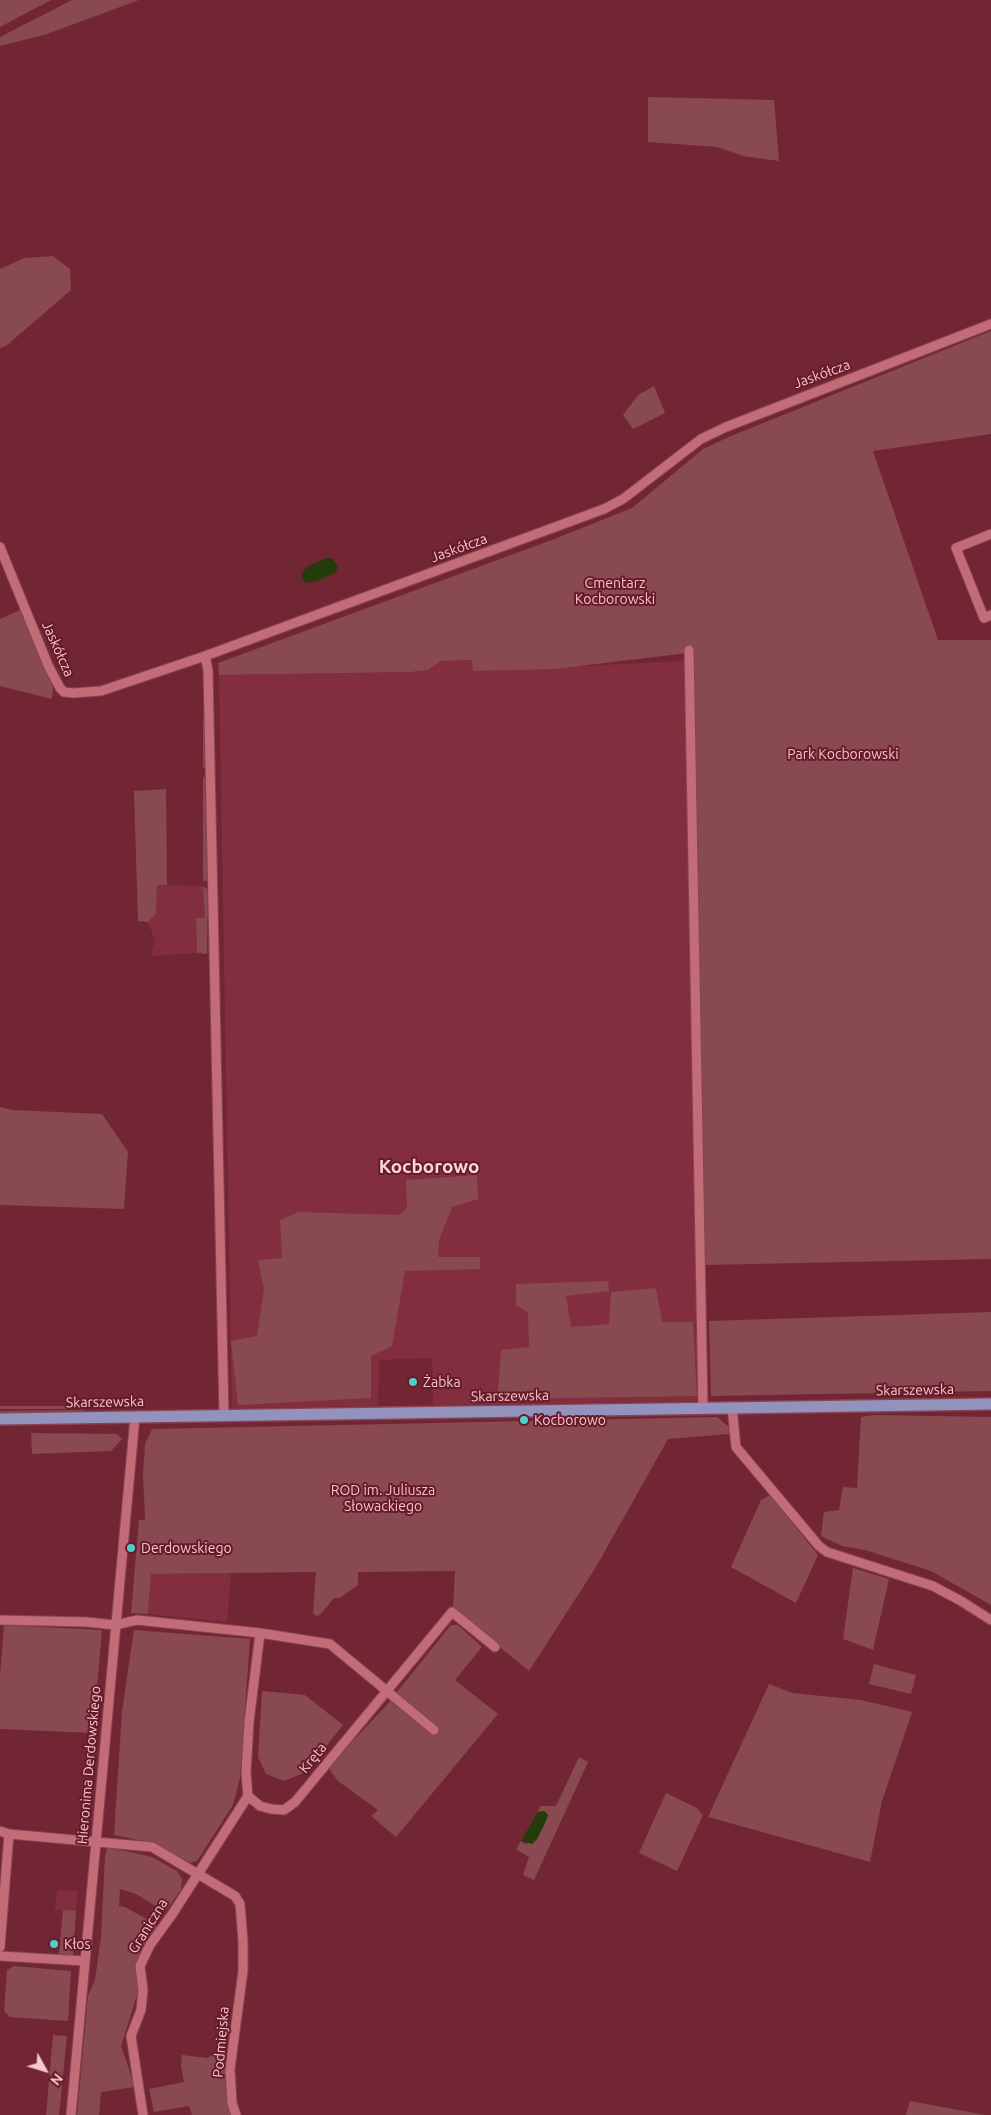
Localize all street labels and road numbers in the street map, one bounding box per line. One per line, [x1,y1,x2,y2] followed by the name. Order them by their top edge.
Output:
[791,356,853,392] street label: Jaskółcza
[428,530,490,566] street label: Jaskółcza
[38,619,78,679] street label: Jaskółcza
[876,1381,954,1399] street label: Skarszewska
[471,1387,549,1405] street label: Skarszewska
[66,1393,144,1411] street label: Skarszewska
[74,1685,104,1845] street label: Hieronima Derdowskiego
[296,1739,330,1777] street label: Kręta
[125,1896,171,1956] street label: Graniczna
[210,2006,232,2078] street label: Podmiejska

